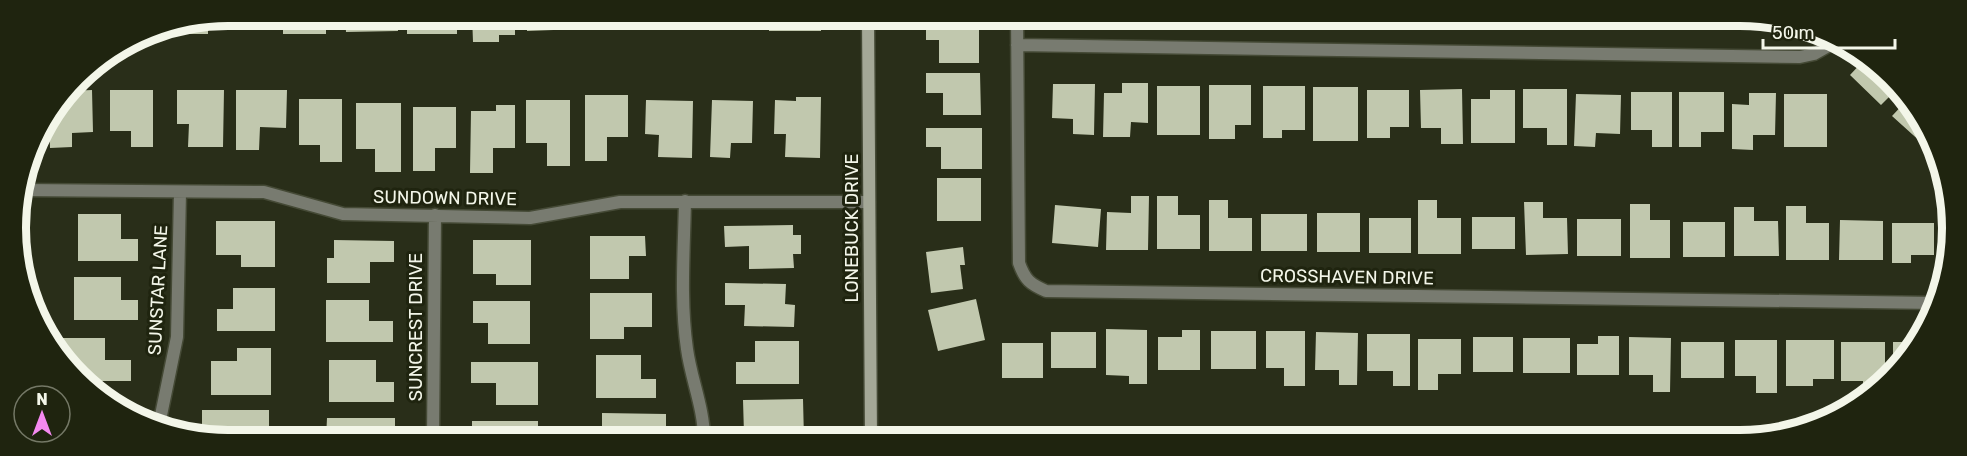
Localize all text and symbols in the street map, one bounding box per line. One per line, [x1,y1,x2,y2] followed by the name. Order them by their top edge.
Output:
[1763,12,1895,50] scale bar
[1772,22,1815,44] text: 50 m
[841,153,863,303] street label: LONEBUCK DRIVE
[373,186,517,210] street label: SUNDOWN DRIVE
[144,224,172,356] street label: SUNSTAR LANE
[405,253,427,401] street label: SUNCREST DRIVE
[1260,264,1434,290] street label: CROSSHAVEN DRIVE
[12,384,72,444] north arrow
[36,390,48,409] text: N

